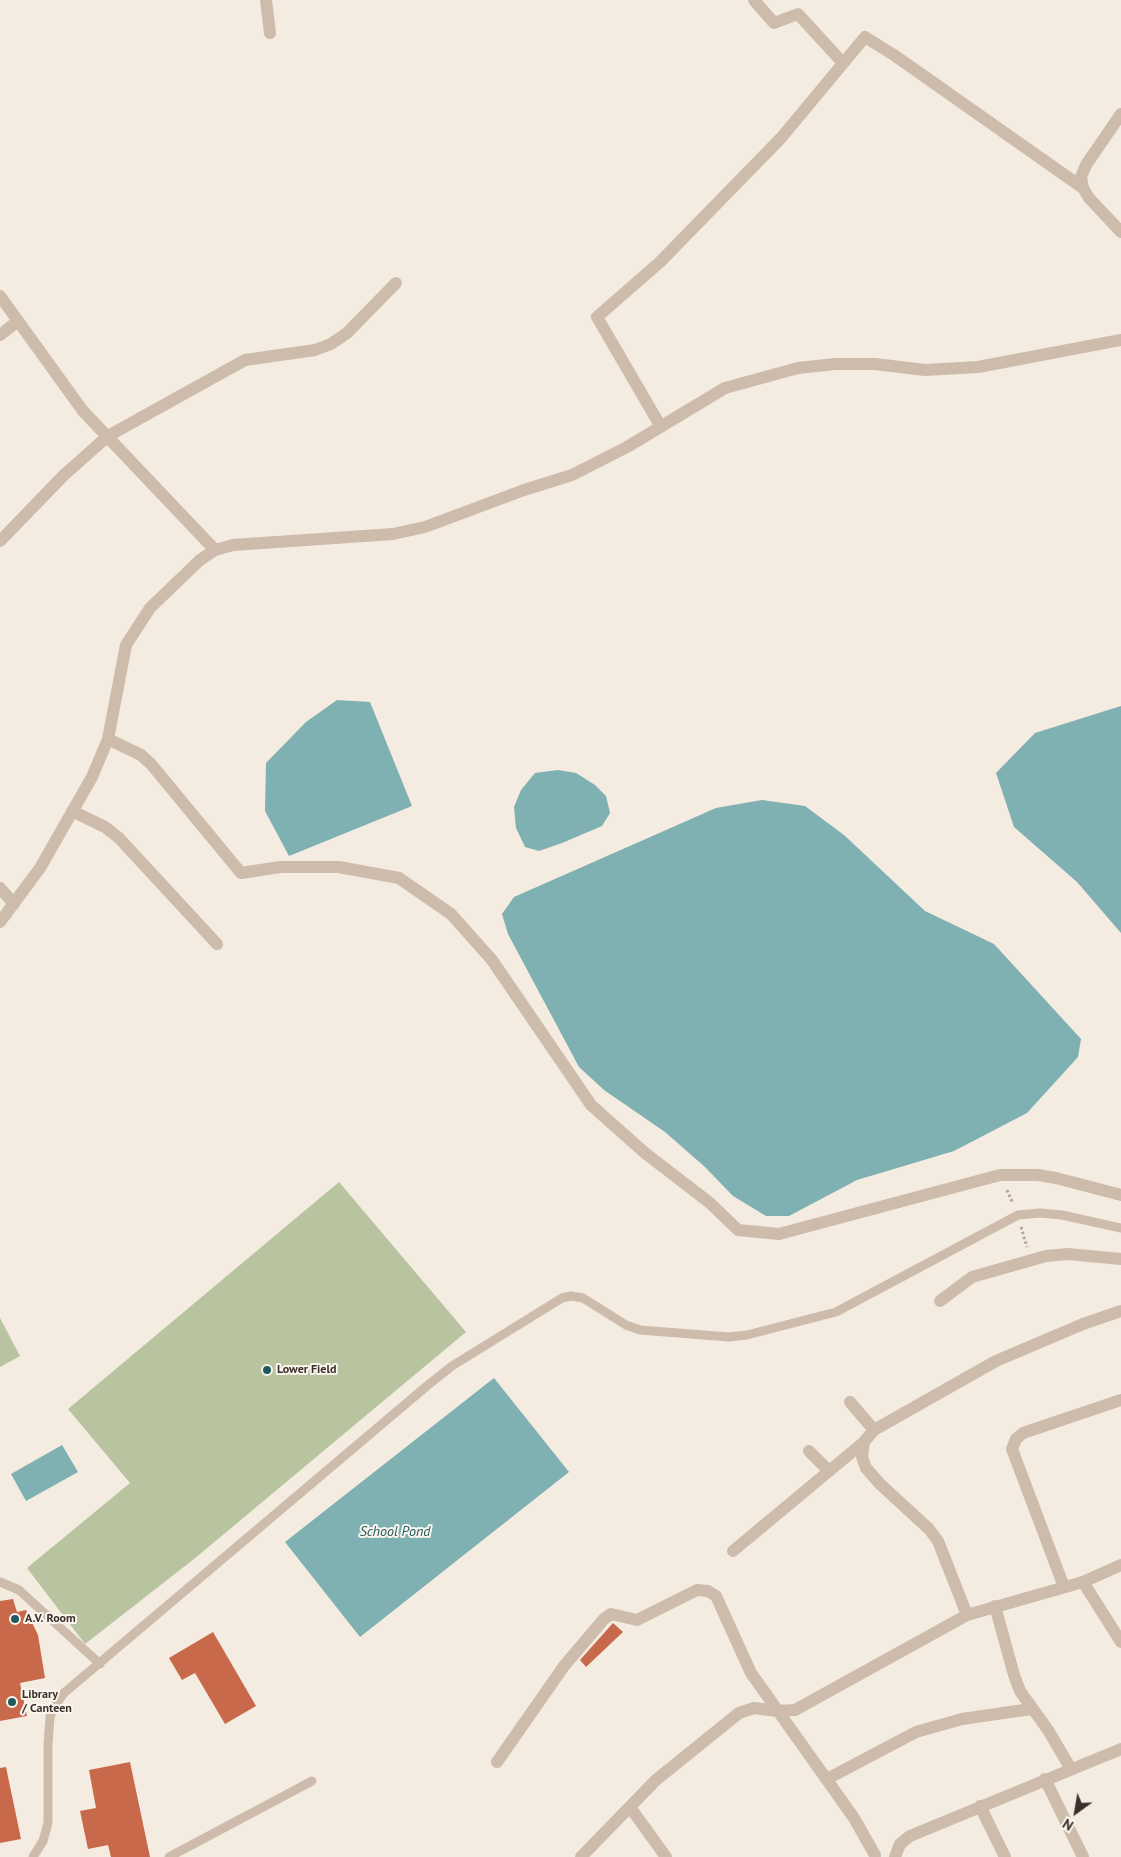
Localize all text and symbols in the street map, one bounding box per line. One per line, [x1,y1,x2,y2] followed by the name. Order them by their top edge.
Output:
[277,1363,336,1377] place label: Lower Field
[261,1364,273,1376] marker: Lower Field
[360,1524,430,1540] water label: School Pond
[25,1612,76,1626] place label: A.V. Room
[9,1613,21,1625] marker: A.V. Room
[22,1688,72,1716] place label: Library / Canteen
[6,1696,18,1708] marker: Library / Canteen
[1051,1787,1101,1837] north arrow
[1059,1815,1077,1835] text: N

